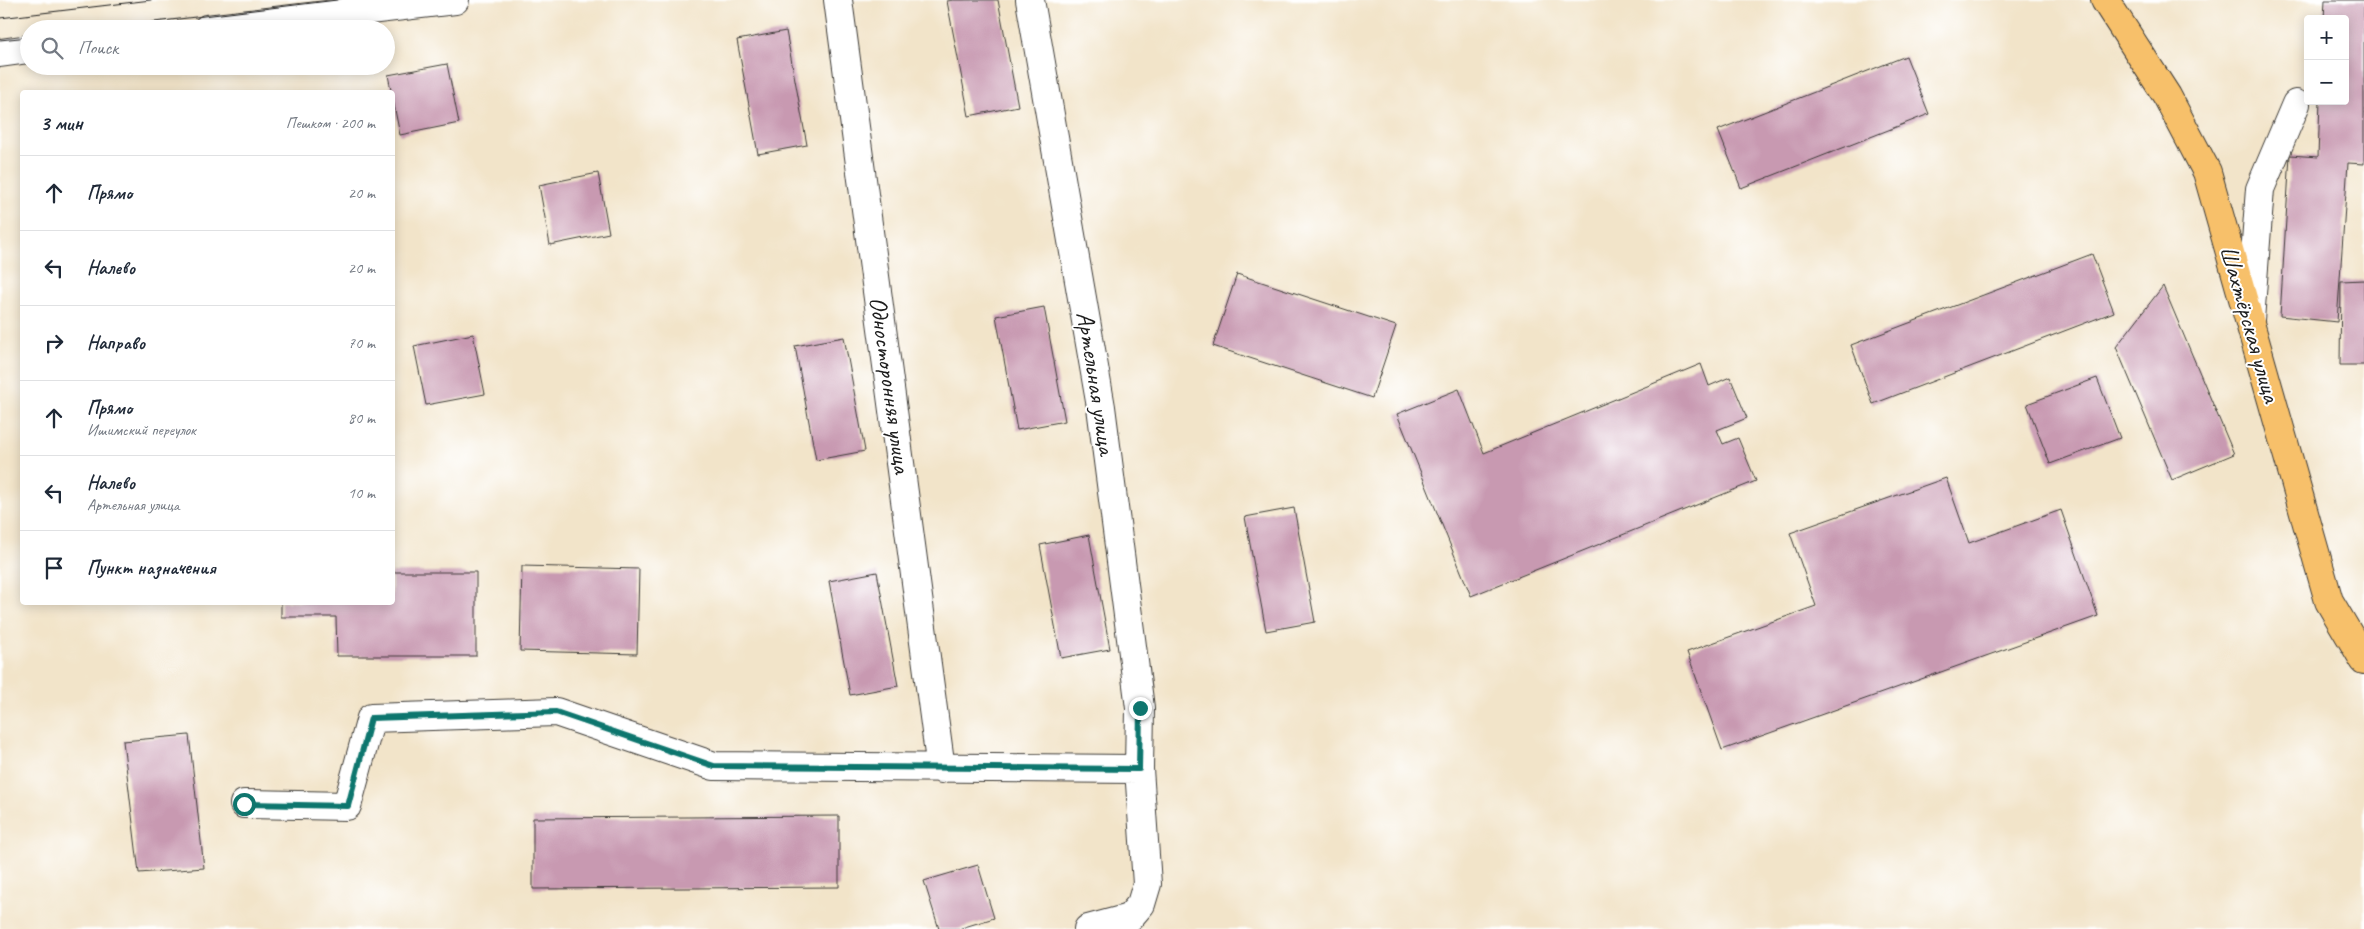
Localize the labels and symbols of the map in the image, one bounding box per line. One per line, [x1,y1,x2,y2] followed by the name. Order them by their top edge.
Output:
[2212,242,2288,408] street label: Шахтёрская улица
[862,295,919,477] street label: Односторонняя улица
[1069,309,1124,460] street label: Артельная улица
[1129,697,1152,720] route end
[233,793,256,816] route start

